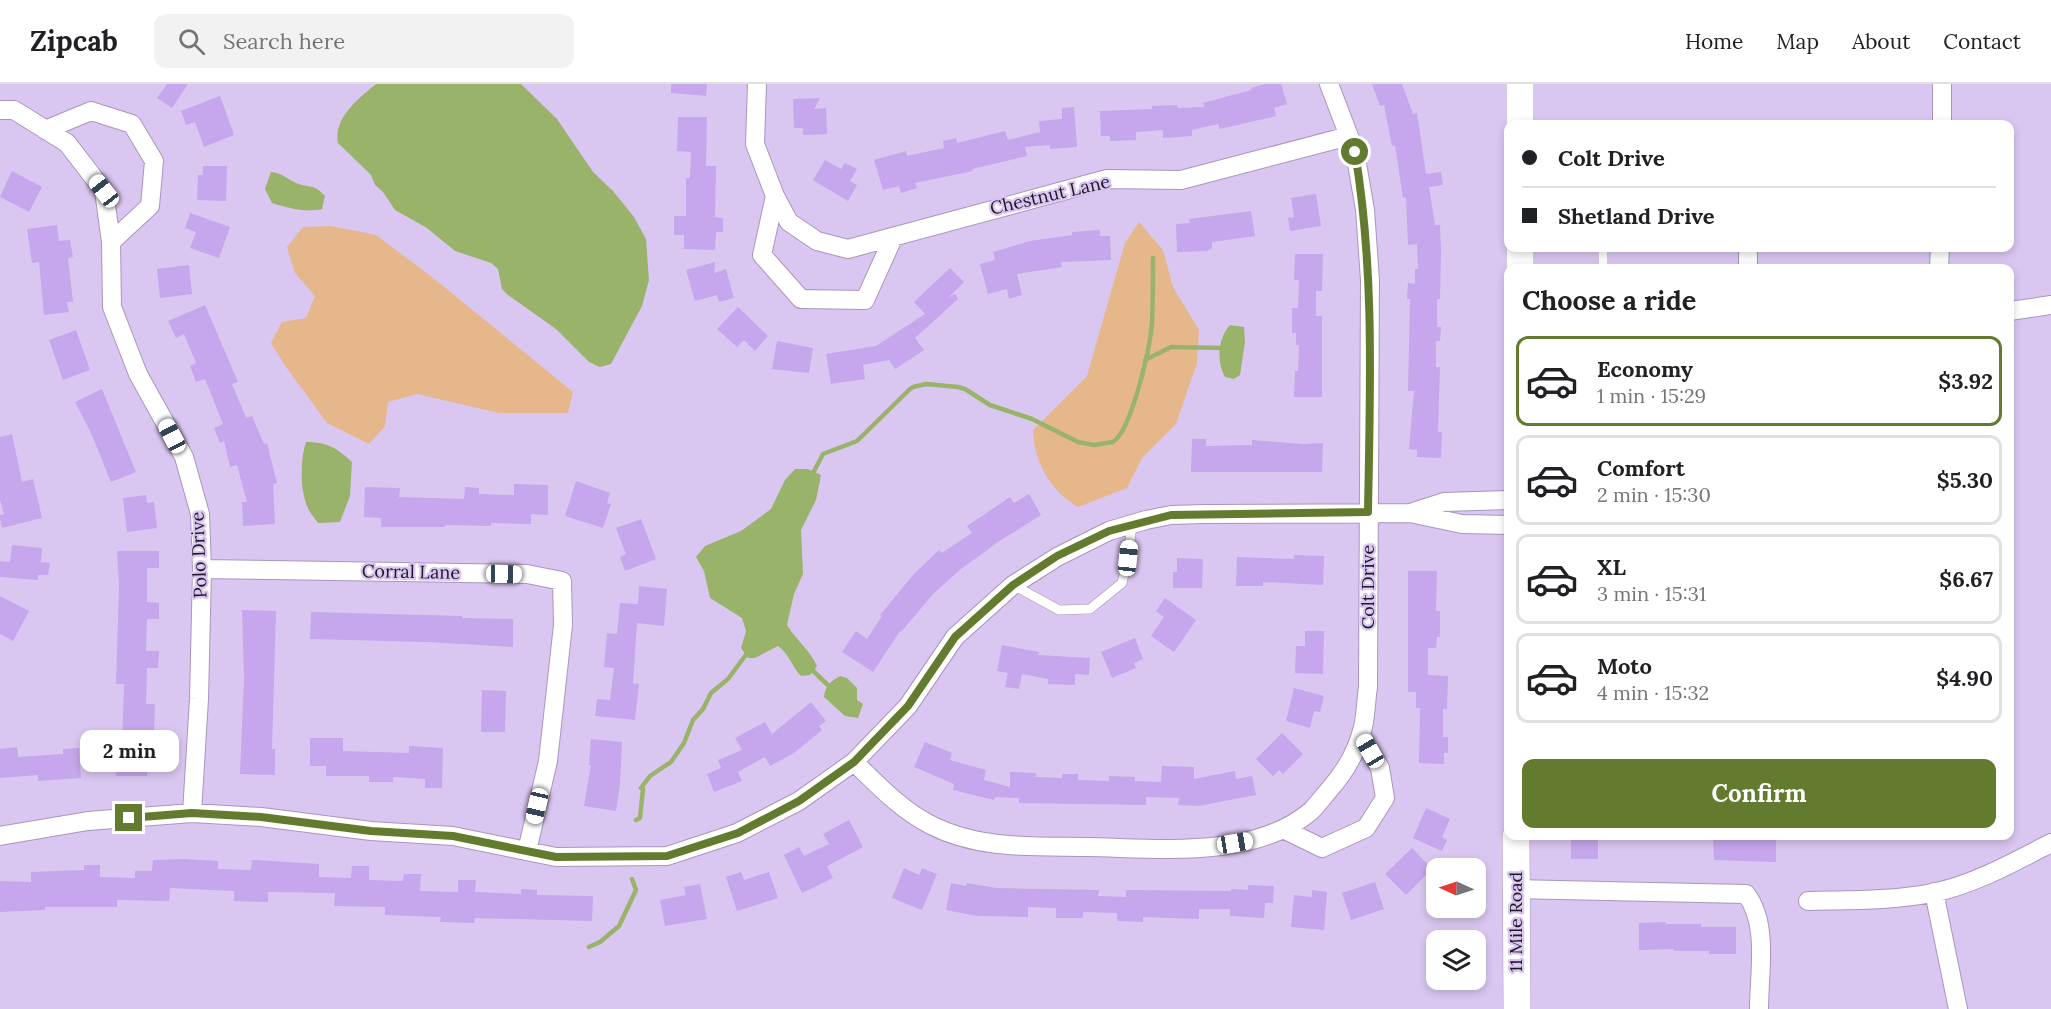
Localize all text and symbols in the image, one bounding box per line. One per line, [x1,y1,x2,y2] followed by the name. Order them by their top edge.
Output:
[154,14,574,68] search box
[30,23,118,59] text: Zipcab
[175,25,208,58] icon: search
[223,27,345,55] text: Search here
[1685,28,1743,55] text: Home
[1776,28,1819,55] text: Map
[1852,28,1910,55] text: About
[1943,28,2021,55] text: Contact
[1341,138,1368,165] route start
[1558,144,1665,172] text: Colt Drive
[988,169,1112,220] street label: Chestnut Lane
[86,171,122,211] car
[1558,202,1715,230] text: Shetland Drive
[1522,283,1696,317] text: Choose a ride
[1525,354,1579,408] icon: car
[1597,355,1693,383] text: Economy
[1938,367,1993,395] text: $3.92
[1597,383,1706,408] text: 1 min · 15:29
[156,416,188,456] car
[1525,453,1579,507] icon: car
[1597,454,1685,482] text: Comfort
[1937,466,1993,494] text: $5.30
[1597,482,1711,507] text: 2 min · 15:30
[185,511,212,599] street label: Polo Drive
[1117,539,1139,577] car
[1356,544,1379,629] street label: Colt Drive
[1525,552,1579,606] icon: car
[1597,553,1626,581] text: XL
[362,559,461,584] street label: Corral Lane
[486,565,522,583] car
[1939,565,1993,593] text: $6.67
[1597,581,1706,606] text: 3 min · 15:31
[1525,651,1579,705] icon: car
[1597,652,1652,680] text: Moto
[1936,664,1993,692] text: $4.90
[1597,680,1709,705] text: 4 min · 15:32
[80,731,178,773] callout: 2 min
[1353,731,1387,771] car
[103,738,156,763] text: 2 min
[1522,759,1996,828] button: Confirm
[524,786,550,826] car
[115,804,142,831] route end
[1216,831,1254,855] car
[1426,858,1486,918] north arrow
[1426,858,1486,990] map controls
[1504,871,1527,972] street label: 11 Mile Road
[1426,930,1486,990] button: layers

